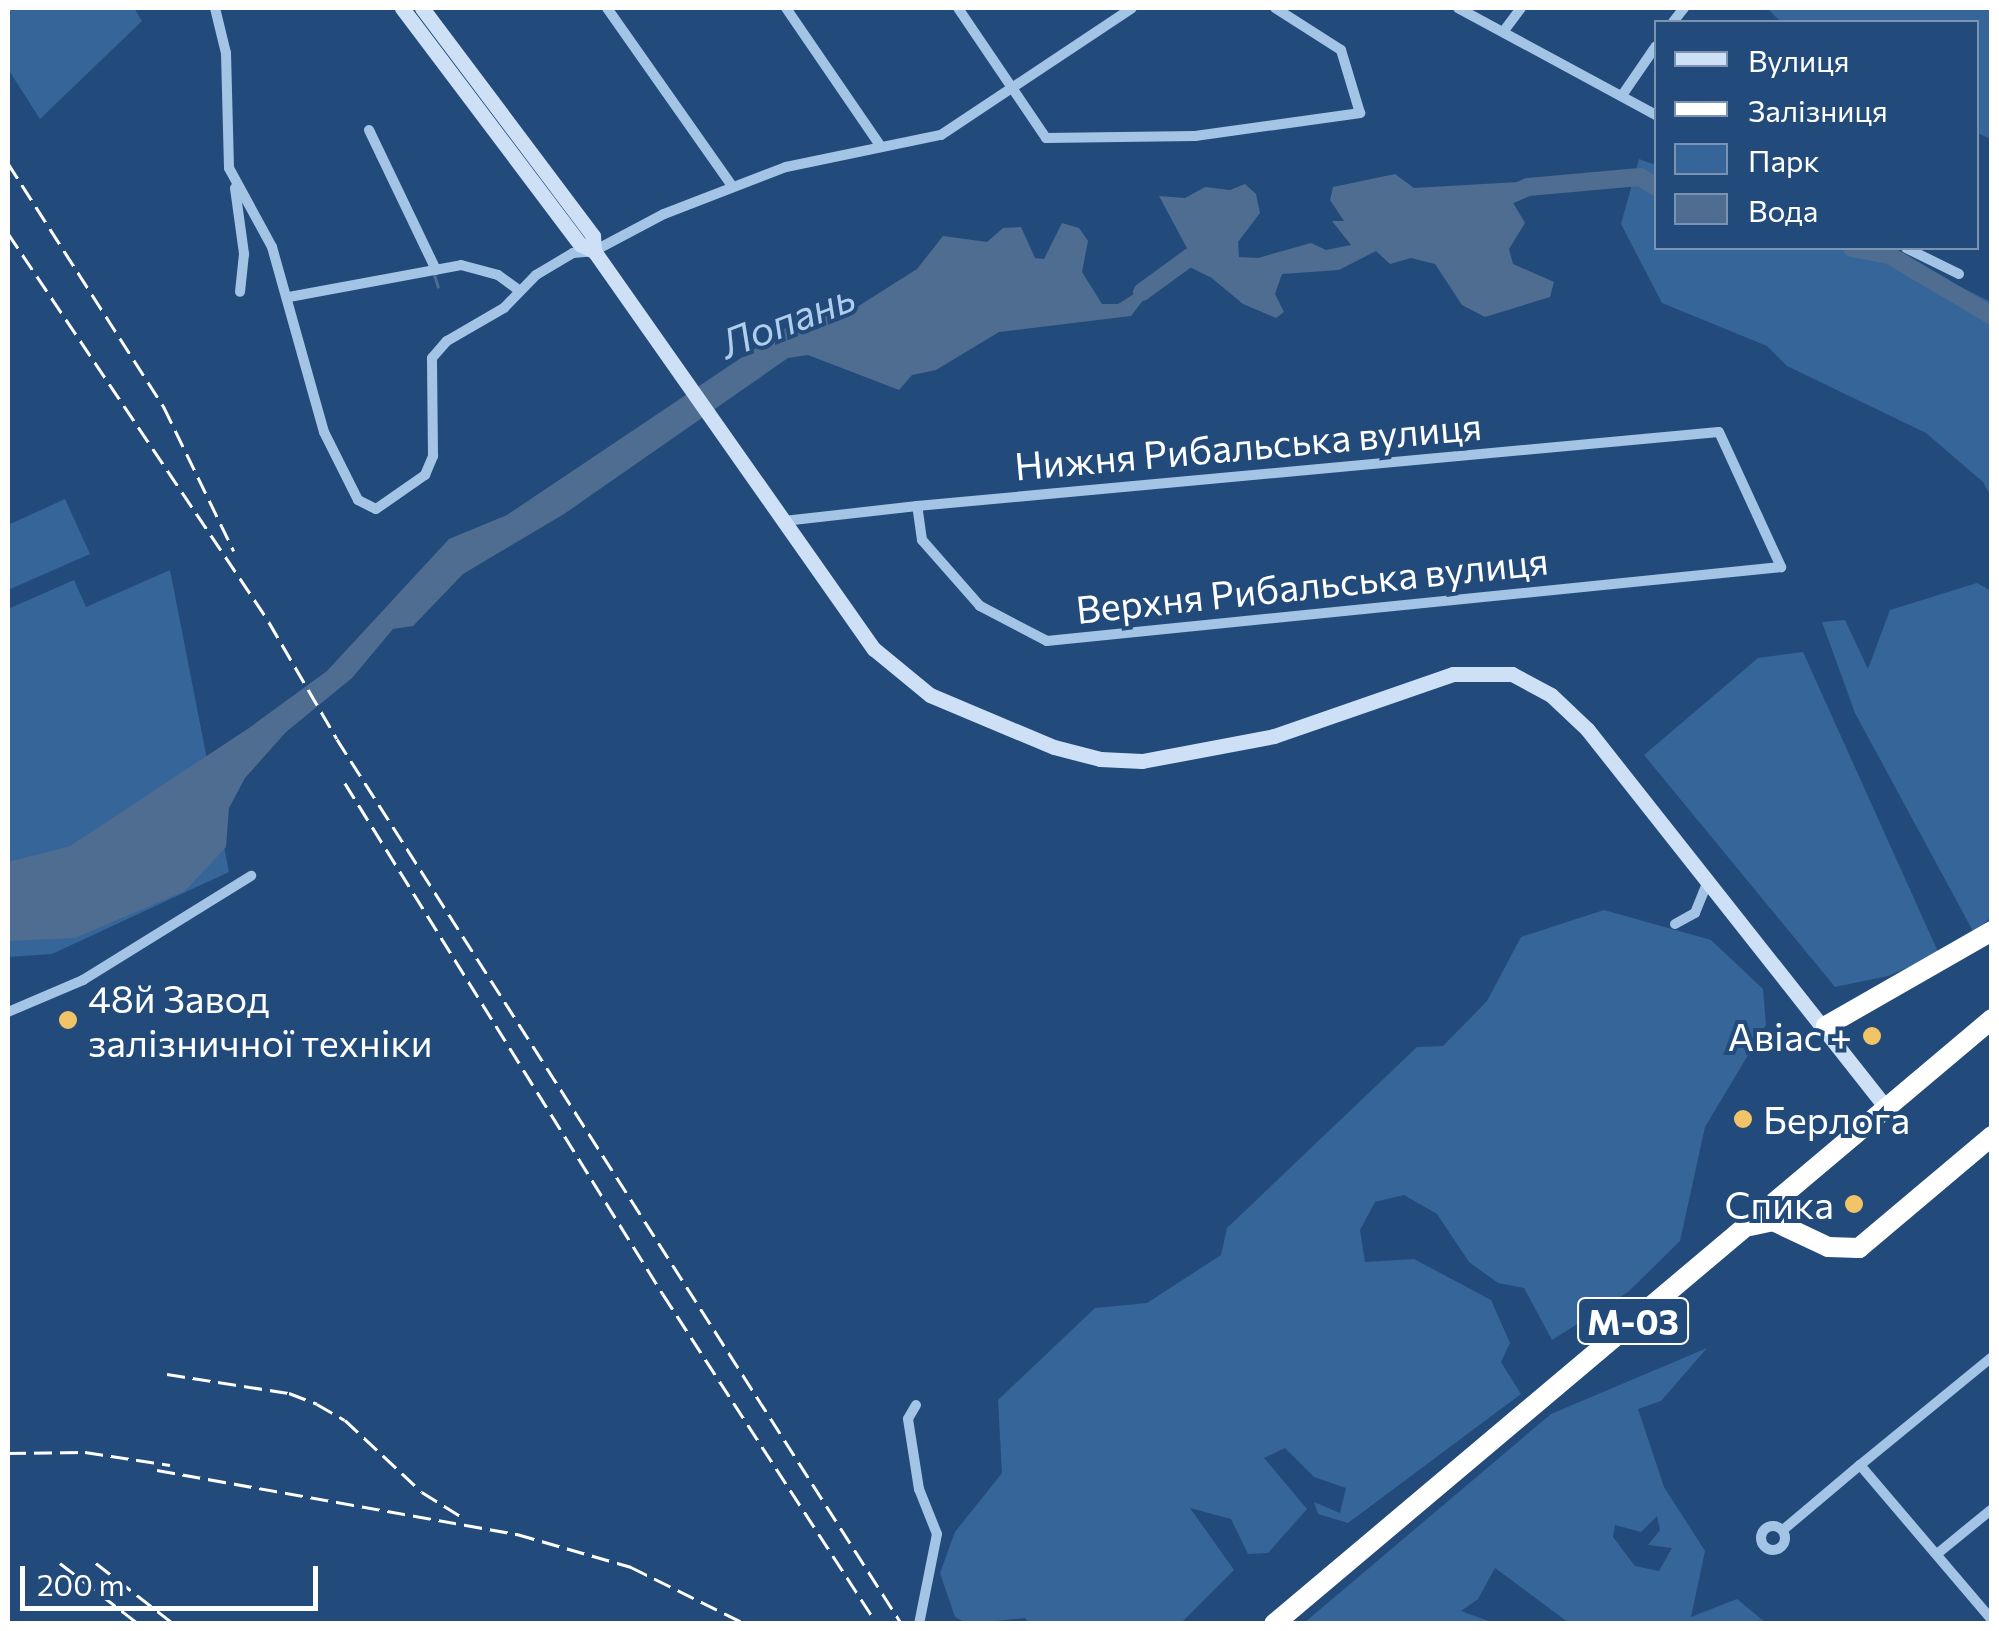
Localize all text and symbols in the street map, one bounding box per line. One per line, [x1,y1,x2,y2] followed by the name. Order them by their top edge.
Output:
[1654,20,1979,250] legend
[1748,41,1850,78] text: Вулиця
[1748,91,1888,128] text: Залізниця
[1748,141,1820,178] text: Парк
[1748,191,1818,228] text: Вода
[713,271,861,367] water label: Лопань
[1012,402,1484,488] street label: Нижня Рибальська вулиця
[1073,537,1551,631] street label: Верхня Рибальська вулиця
[88,975,433,1064] place label: 48й Завод залізничної техніки
[57,1009,79,1031] marker: 48й Завод залізничної техніки
[1728,1013,1852,1059] place label: Авiас +
[1861,1025,1883,1047] marker: Авiас +
[1763,1096,1910,1142] place label: Берлога
[1732,1108,1754,1130] marker: Берлога
[1725,1181,1834,1227] place label: Спика
[1843,1193,1865,1215] marker: Спика
[1576,1291,1690,1351] road number: М-03
[25,1546,322,1608] scale bar
[37,1565,125,1602] text: 200 m

